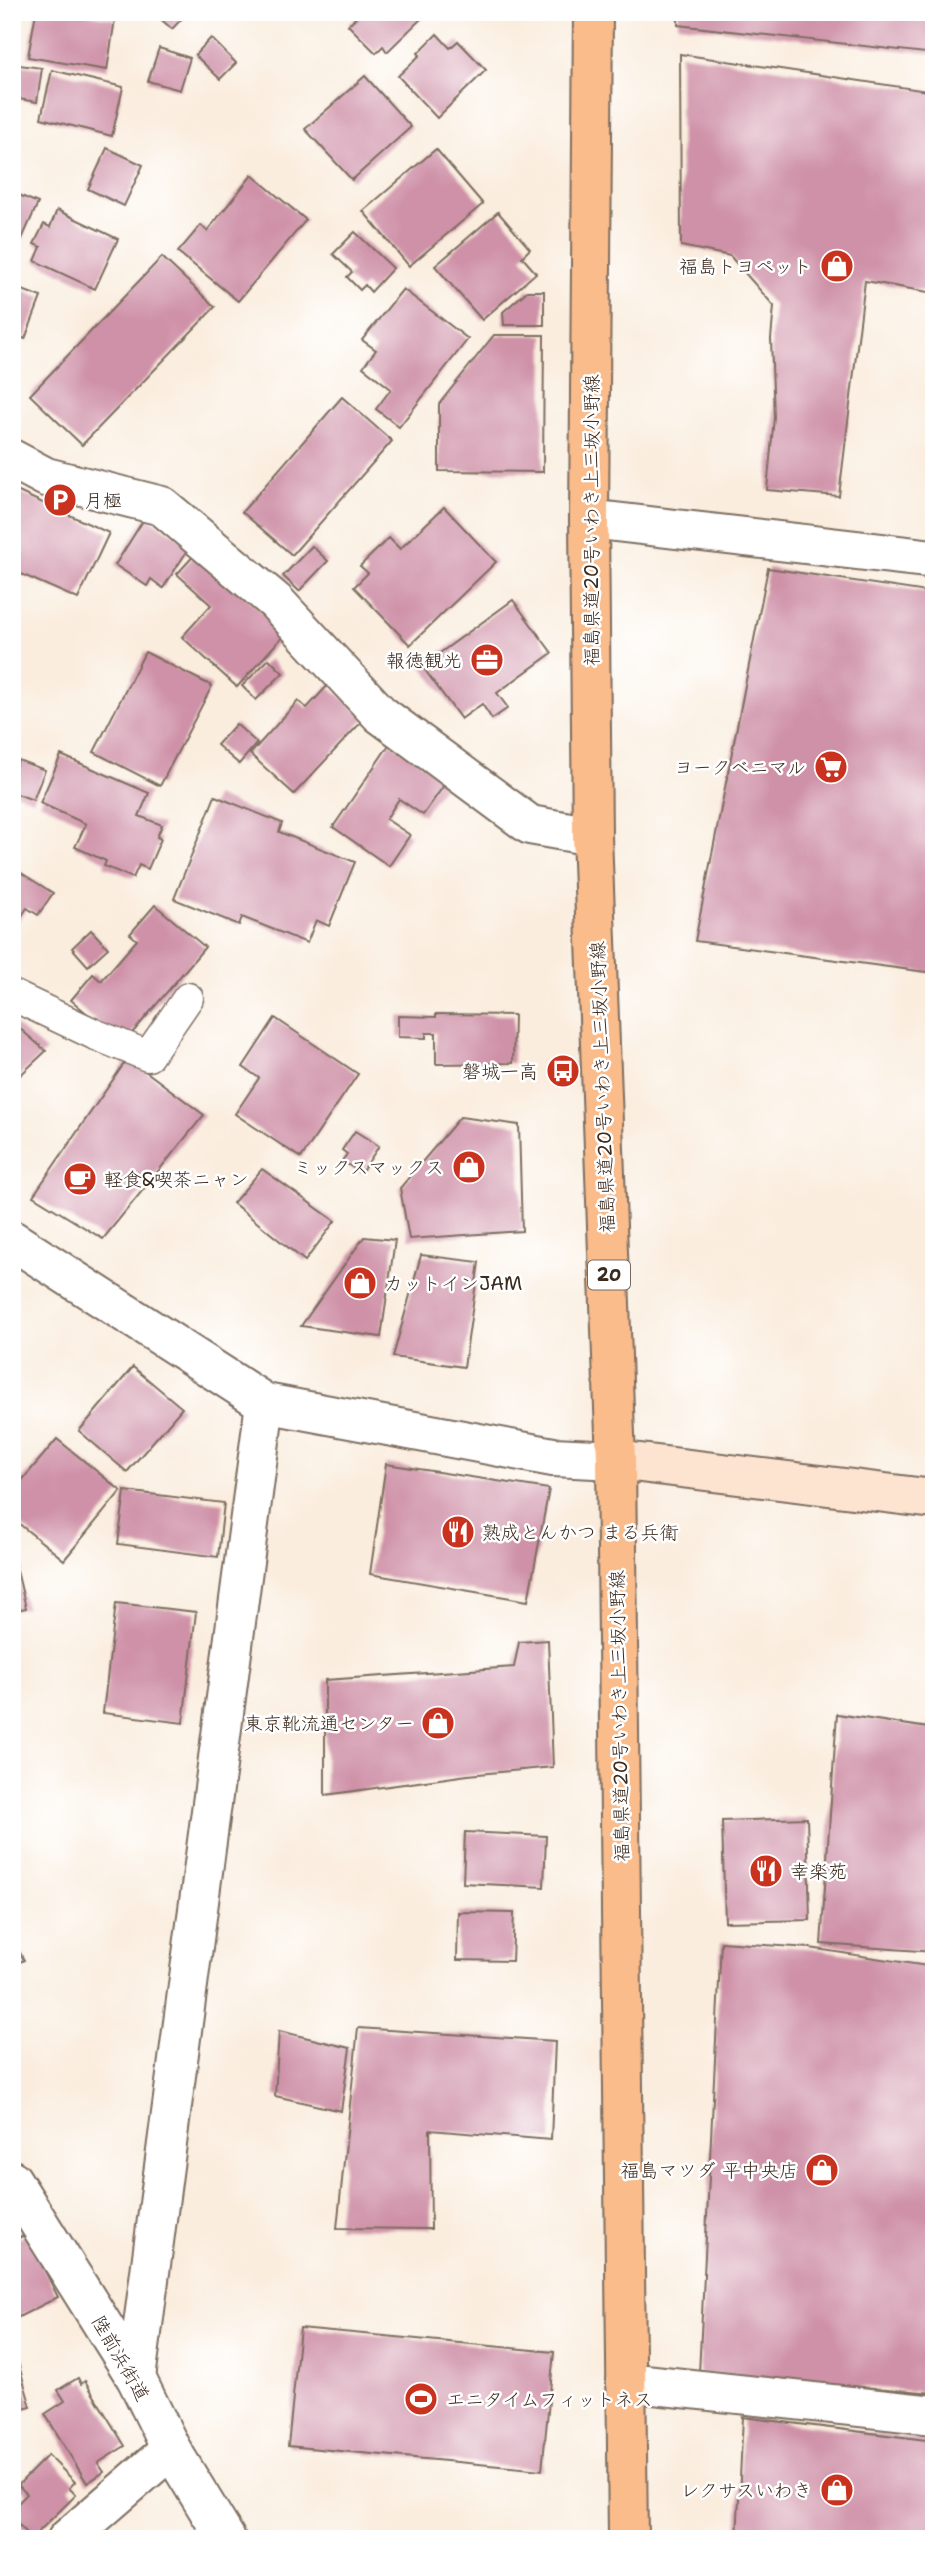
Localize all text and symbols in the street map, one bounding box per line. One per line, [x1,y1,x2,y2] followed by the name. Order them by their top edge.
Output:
[818,247,856,285] shop icon: 福島トヨペット
[679,254,812,279] place label: 福島トヨペット
[579,374,604,666] street label: 福島県道20号いわき上三坂小野線
[41,481,79,519] parking icon: 月極
[84,488,122,513] place label: 月極
[468,641,506,679] office icon: 報徳観光
[386,648,462,673] place label: 報徳観光
[812,748,850,786] supermarket icon: ヨークベニマル
[675,755,806,780] place label: ヨークベニマル
[585,941,620,1233] street label: 福島県道20号いわき上三坂小野線
[544,1052,582,1090] bus stop icon: 磐城一高
[462,1059,538,1084] place label: 磐城一高
[450,1148,488,1186] shop icon: ミックスマックス
[293,1155,444,1180] place label: ミックスマックス
[61,1160,99,1198] cafe icon: 軽食&喫茶ニャン
[104,1167,249,1192] place label: 軽食&喫茶ニャン
[588,1260,630,1290] road number: 20
[341,1264,379,1302] shop icon: カットインJAM
[384,1271,522,1296] place label: カットインJAM
[439,1513,477,1551] restaurant icon: 熟成とんかつ まる兵衛
[482,1520,678,1545] place label: 熟成とんかつ まる兵衛
[604,1570,635,1862] street label: 福島県道20号いわき上三坂小野線
[419,1704,457,1742] shop icon: 東京靴流通センター
[244,1711,414,1736] place label: 東京靴流通センター
[747,1852,785,1890] restaurant icon: 幸楽苑
[790,1859,847,1884] place label: 幸楽苑
[803,2151,841,2189] shop icon: 福島マツダ 平中央店
[621,2158,798,2183] place label: 福島マツダ 平中央店
[86,2311,155,2406] street label: 陸前浜街道
[402,2380,440,2418] sports icon: エニタイムフィットネス
[446,2387,653,2412] place label: エニタイムフィットネス
[818,2471,856,2509] shop icon: レクサスいわき
[681,2478,812,2503] place label: レクサスいわき

